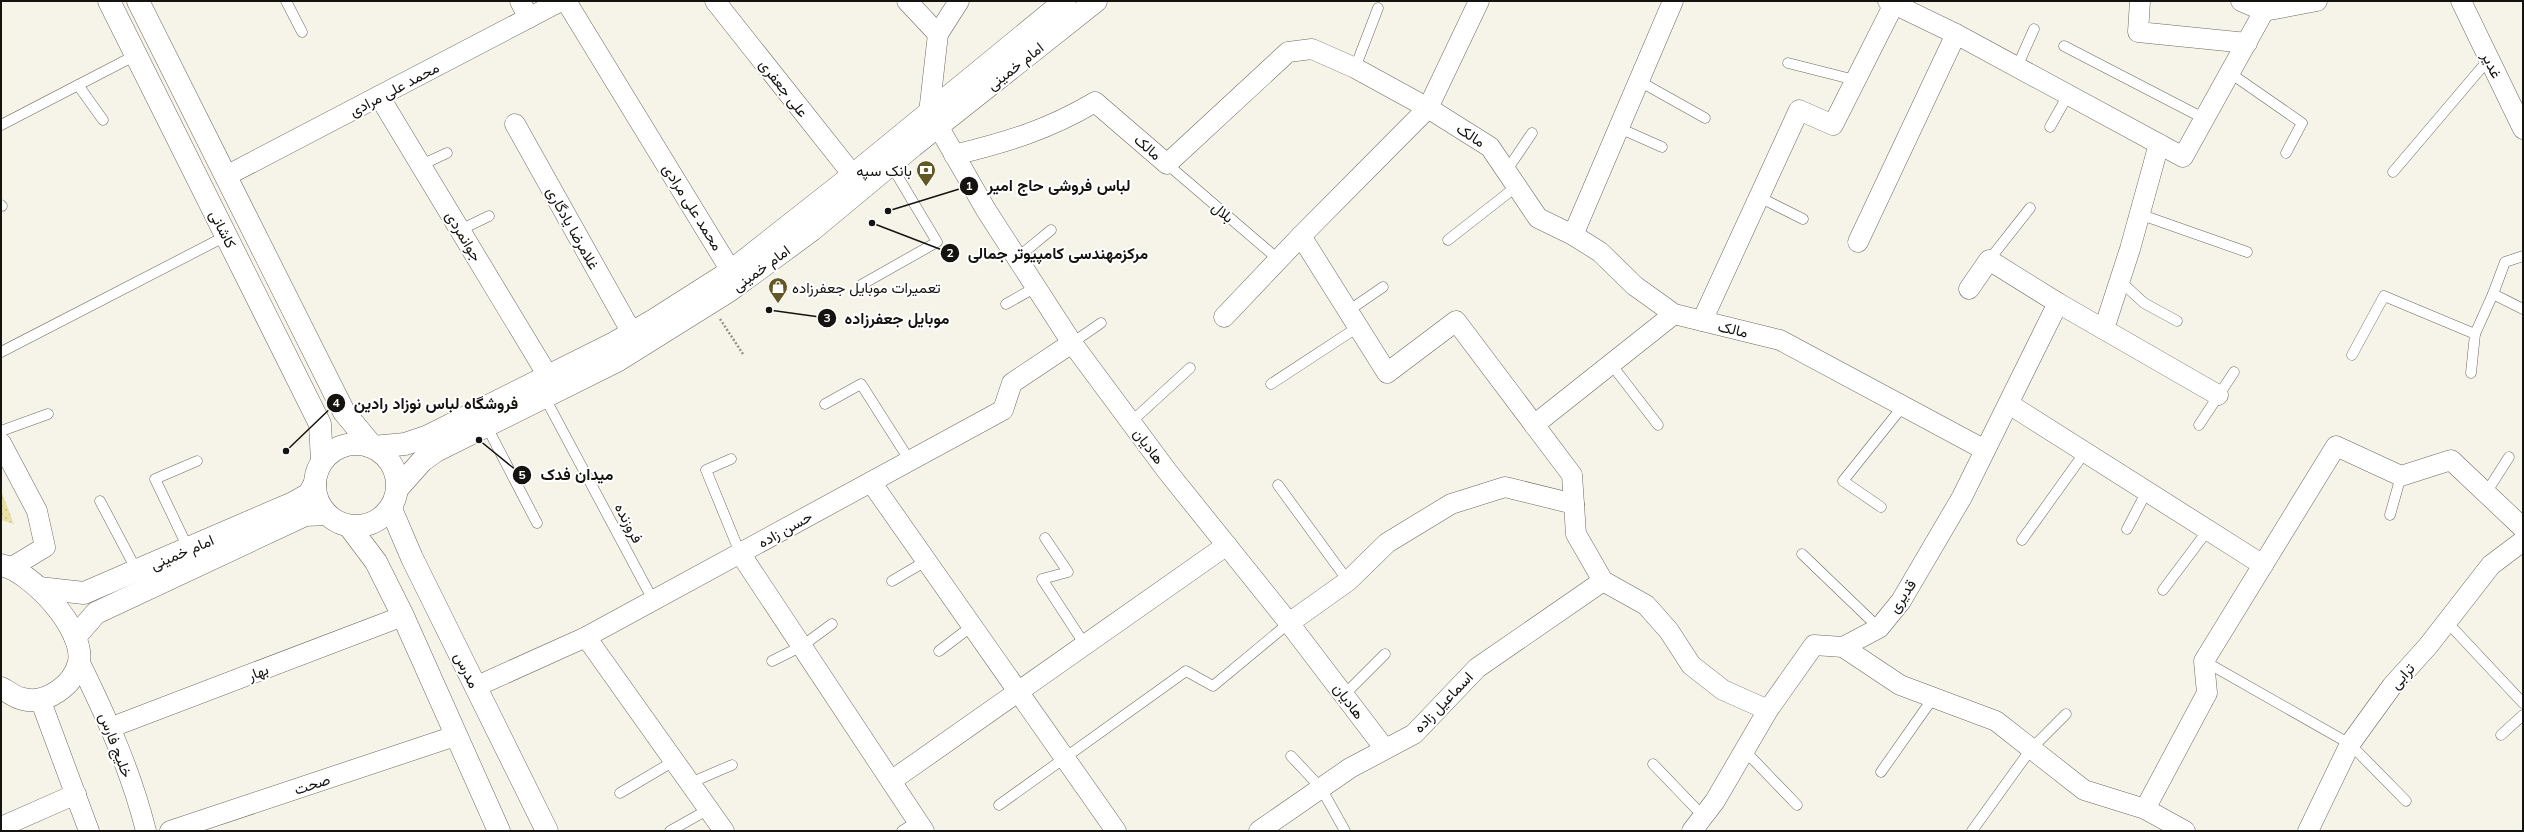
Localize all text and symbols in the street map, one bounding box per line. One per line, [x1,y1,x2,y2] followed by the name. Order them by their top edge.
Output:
[983,38,1048,95] street label: امام خمینی
[2477,48,2506,81] street label: غدیر
[755,55,813,122] street label: علی جعفری
[346,57,443,122] street label: محمد علی مرادی
[1453,119,1489,151] street label: مالک
[1130,130,1166,164] street label: مالک
[915,159,937,187] bank icon: بانک سپه
[658,160,727,255] street label: محمد علی مرادی
[856,161,912,181] place label: بانک سپه
[959,172,1138,200] callout: لباس فروشی حاج امیر
[986,175,1131,196] text: لباس فروشی حاج امیر
[965,178,973,193] text: 1
[542,183,604,273] street label: غلامرضا یادگاری
[1208,197,1238,227] street label: بلال
[204,207,241,252] street label: کاشانی
[441,207,486,265] street label: جوانمردی
[940,239,1156,267] callout: مرکزمهندسی کامپیوتر جمالی
[728,241,794,296] street label: امام خمینی
[968,243,1149,265] text: مرکزمهندسی کامپیوتر جمالی
[946,245,954,260] text: 2
[767,276,789,304] shop icon: تعمیرات موبایل جعفرزاده
[792,278,941,297] place label: تعمیرات موبایل جعفرزاده
[817,304,958,332] callout: موبایل جعفرزاده
[845,308,950,329] text: موبایل جعفرزاده
[823,310,831,325] text: 3
[1716,316,1750,342] street label: مالک
[326,389,526,417] callout: فروشگاه لباس نوزاد رادین
[354,393,518,414] text: فروشگاه لباس نوزاد رادین
[332,395,340,410] text: 4
[1129,424,1169,468] street label: هادیان
[512,461,621,489] callout: میدان فدک
[540,464,614,484] text: میدان فدک
[518,467,526,482] text: 5
[611,500,647,546] street label: فروزنده
[755,506,816,553] street label: حسن زاده
[147,530,217,575] street label: امام خمینی
[1884,575,1921,617] street label: قدیری
[449,649,484,692] street label: مدرس
[244,659,271,685] street label: بهار
[2386,659,2419,694] street label: ترابی
[1409,668,1477,736] street label: اسماعیل زاده
[1329,679,1369,723] street label: هادیان
[93,710,137,781] street label: خلیج فارس
[292,769,332,799] street label: صحت

